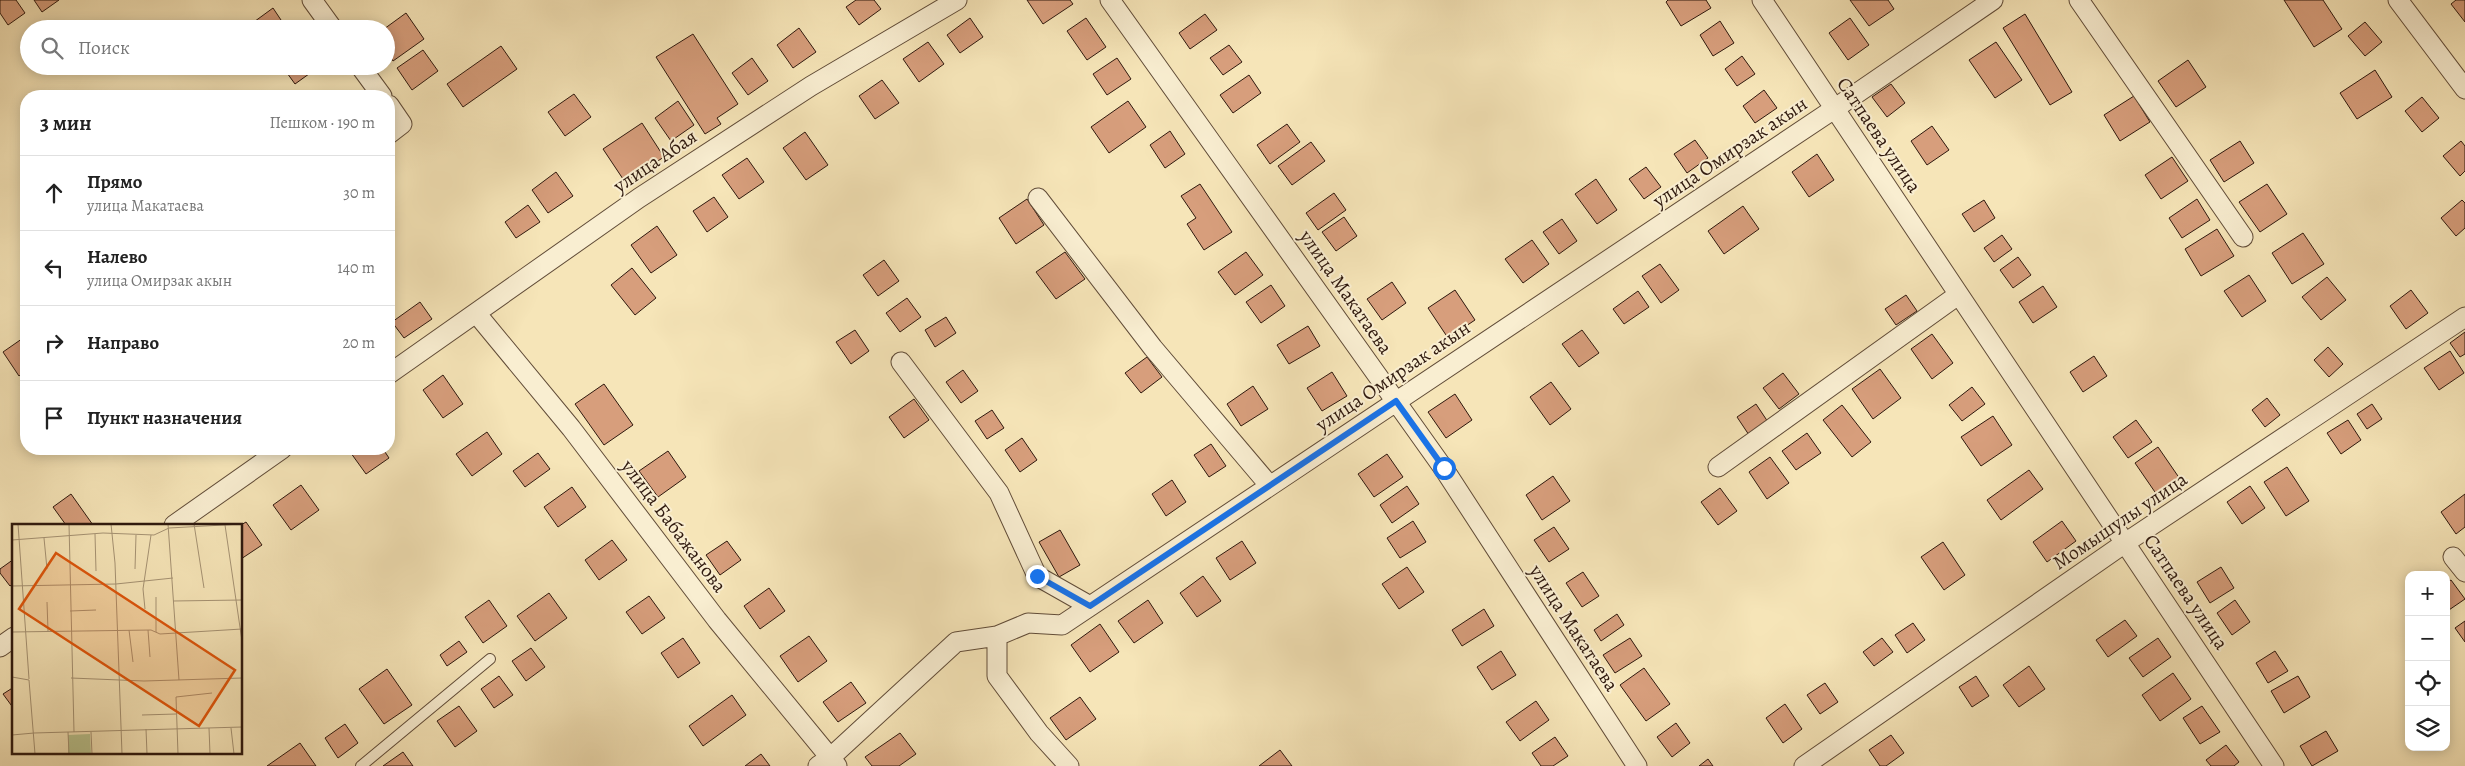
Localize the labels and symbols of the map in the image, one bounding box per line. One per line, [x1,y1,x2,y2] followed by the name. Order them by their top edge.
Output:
[1830,72,1928,199] street label: Сатпаева улица
[1646,90,1813,214] street label: улица Омирзак акын
[607,123,702,200] street label: улица Абая
[1292,224,1399,360] street label: улица Макатаева
[1309,314,1476,438] street label: улица Омирзак акын
[614,453,733,599] street label: улица Бабажанова
[1433,457,1456,480] route start
[2047,465,2193,576] street label: Момышулы улица
[12,524,242,754] inset map
[2137,529,2235,656] street label: Сатпаева улица
[1522,559,1626,697] street label: улица Макатаева
[1026,565,1049,588] route end

